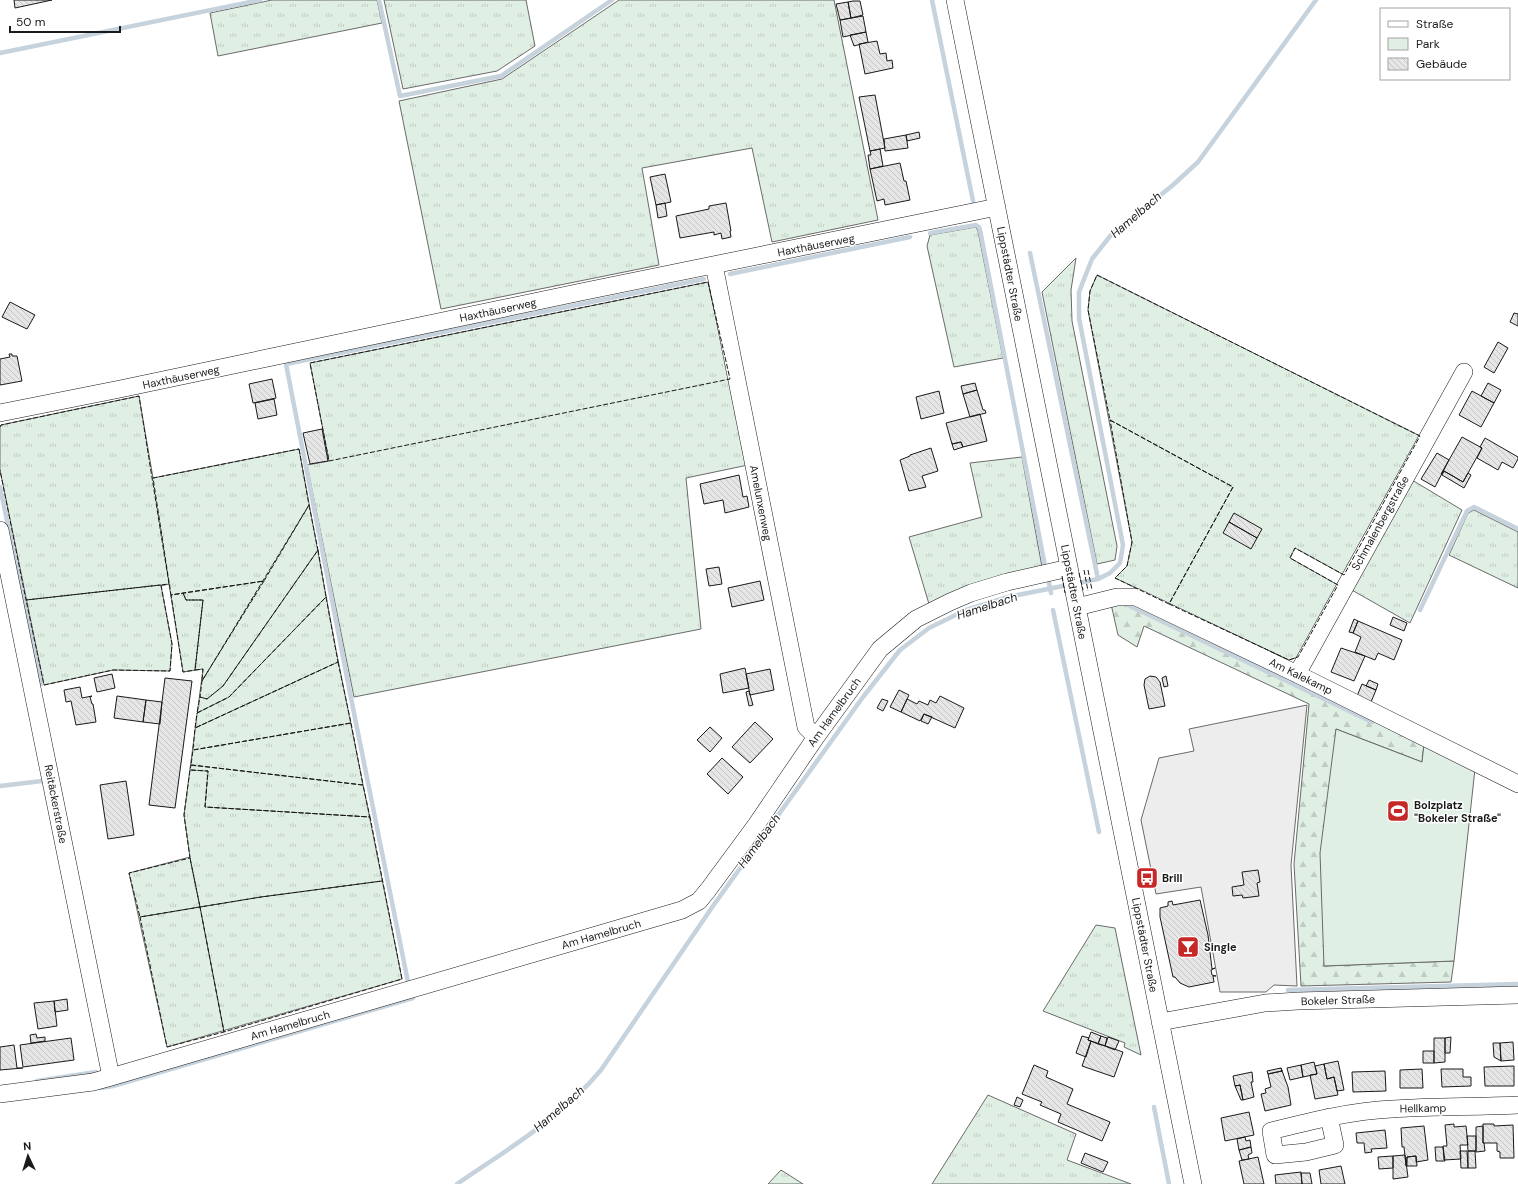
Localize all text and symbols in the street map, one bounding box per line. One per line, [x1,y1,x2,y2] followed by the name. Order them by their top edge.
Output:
[10,8,120,34] scale bar
[1380,8,1510,80] legend
[16,14,45,30] text: 50 m
[1416,16,1453,32] text: Straße
[1416,36,1440,52] text: Park
[1416,56,1467,72] text: Gebäude
[1107,188,1165,242] water label: Hamelbach
[994,225,1026,323] street label: Lippstädter Straße
[776,231,856,259] street label: Haxthäuserweg
[458,295,538,325] street label: Haxthäuserweg
[141,362,221,392] street label: Haxthäuserweg
[747,464,775,542] street label: Amelunxenweg
[1348,473,1412,573] street label: Schmalenbergstraße
[1058,543,1090,641] street label: Lippstädter Straße
[955,589,1019,623] water label: Hamelbach
[1267,655,1335,697] street label: Am Kalekamp
[804,675,864,749] street label: Am Hamelbruch
[41,763,71,845] street label: Reitäckerstraße
[1385,798,1411,824] sports icon: Bolzplatz "Bokeler Straße"
[1414,798,1501,825] place label: Bolzplatz "Bokeler Straße"
[734,811,784,871] water label: Hamelbach
[1134,865,1160,891] bus stop icon: Brill
[1162,871,1182,885] place label: Brill
[1129,896,1161,994] street label: Lippstädter Straße
[560,916,642,952] street label: Am Hamelbruch
[1175,934,1201,960] bar icon: Single
[1204,940,1237,954] place label: Single
[1301,992,1375,1008] street label: Bokeler Straße
[249,1007,331,1043] street label: Am Hamelbruch
[530,1082,588,1136] water label: Hamelbach
[1399,1101,1447,1115] street label: Hellkamp
[8,1136,48,1176] north arrow
[23,1139,32,1153] text: N

